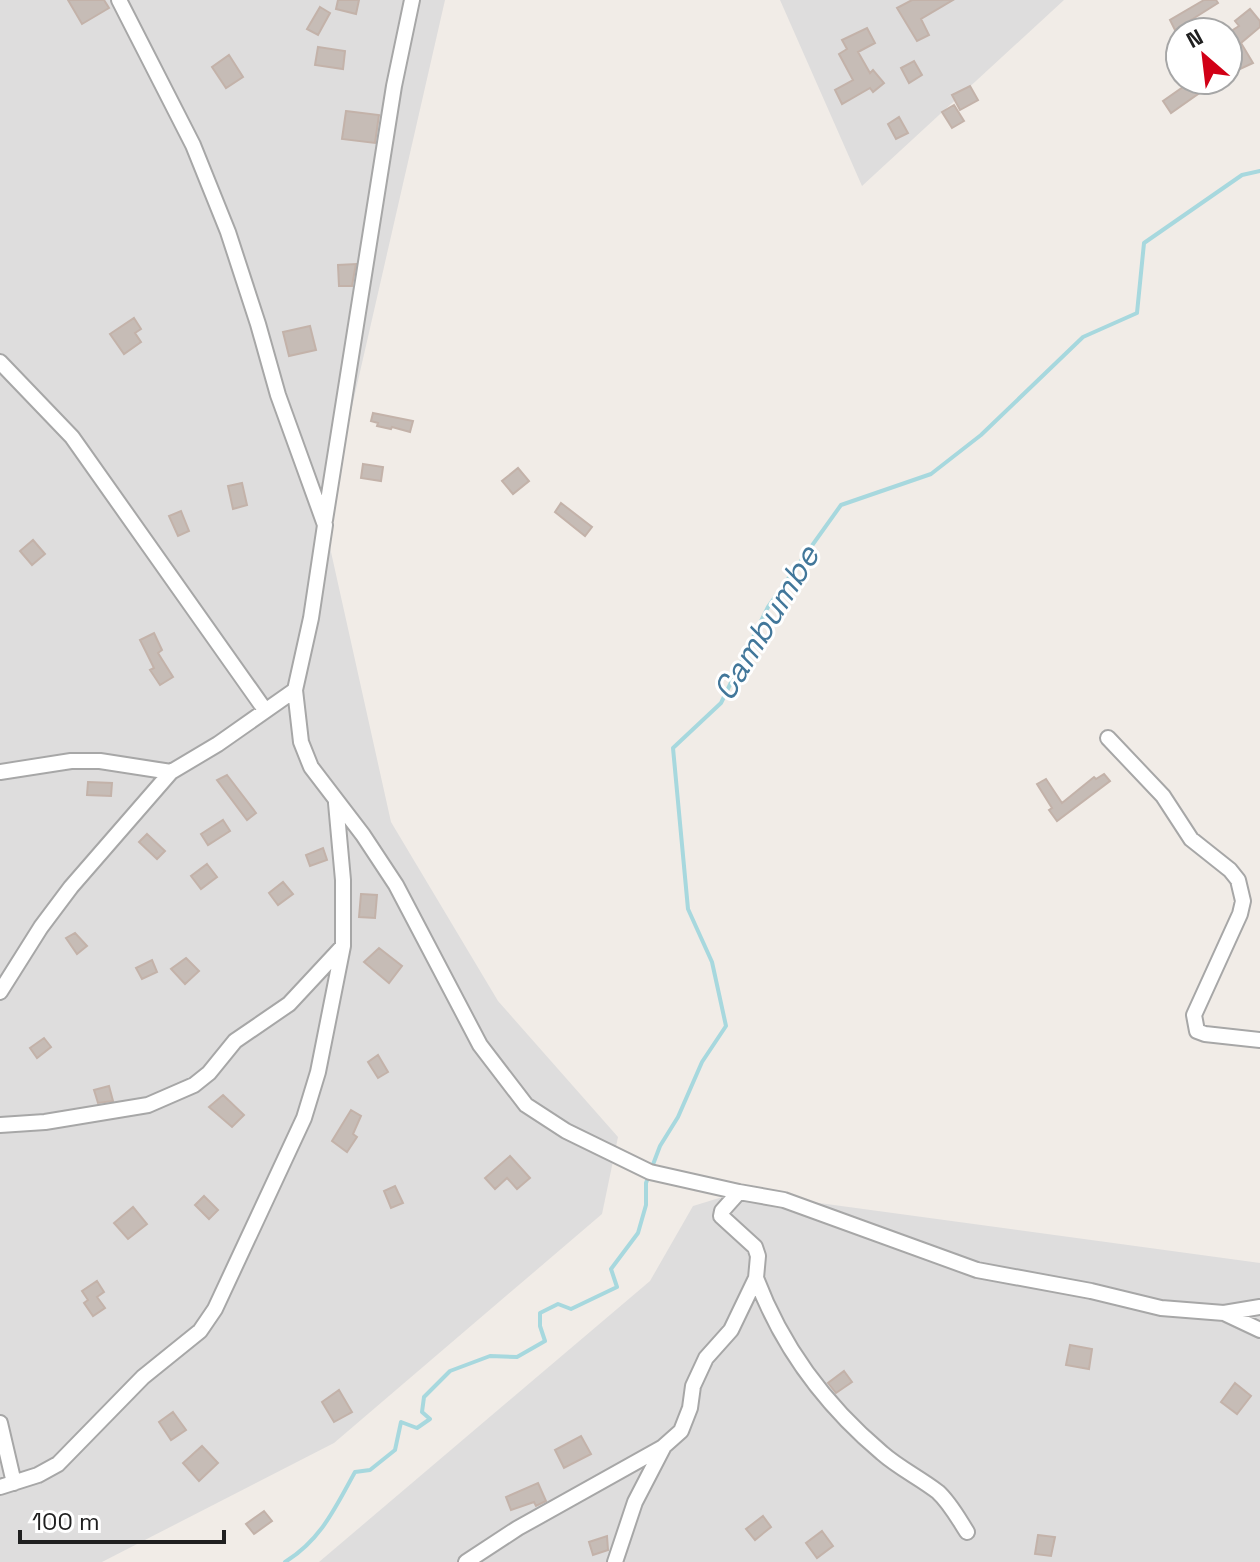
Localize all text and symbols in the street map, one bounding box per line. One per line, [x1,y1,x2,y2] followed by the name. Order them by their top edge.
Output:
[1164,16,1244,96] north arrow
[1182,23,1208,54] text: N
[704,537,828,708] water label: Cambumbe
[20,1494,224,1544] scale bar
[32,1506,100,1537] text: 100 m

